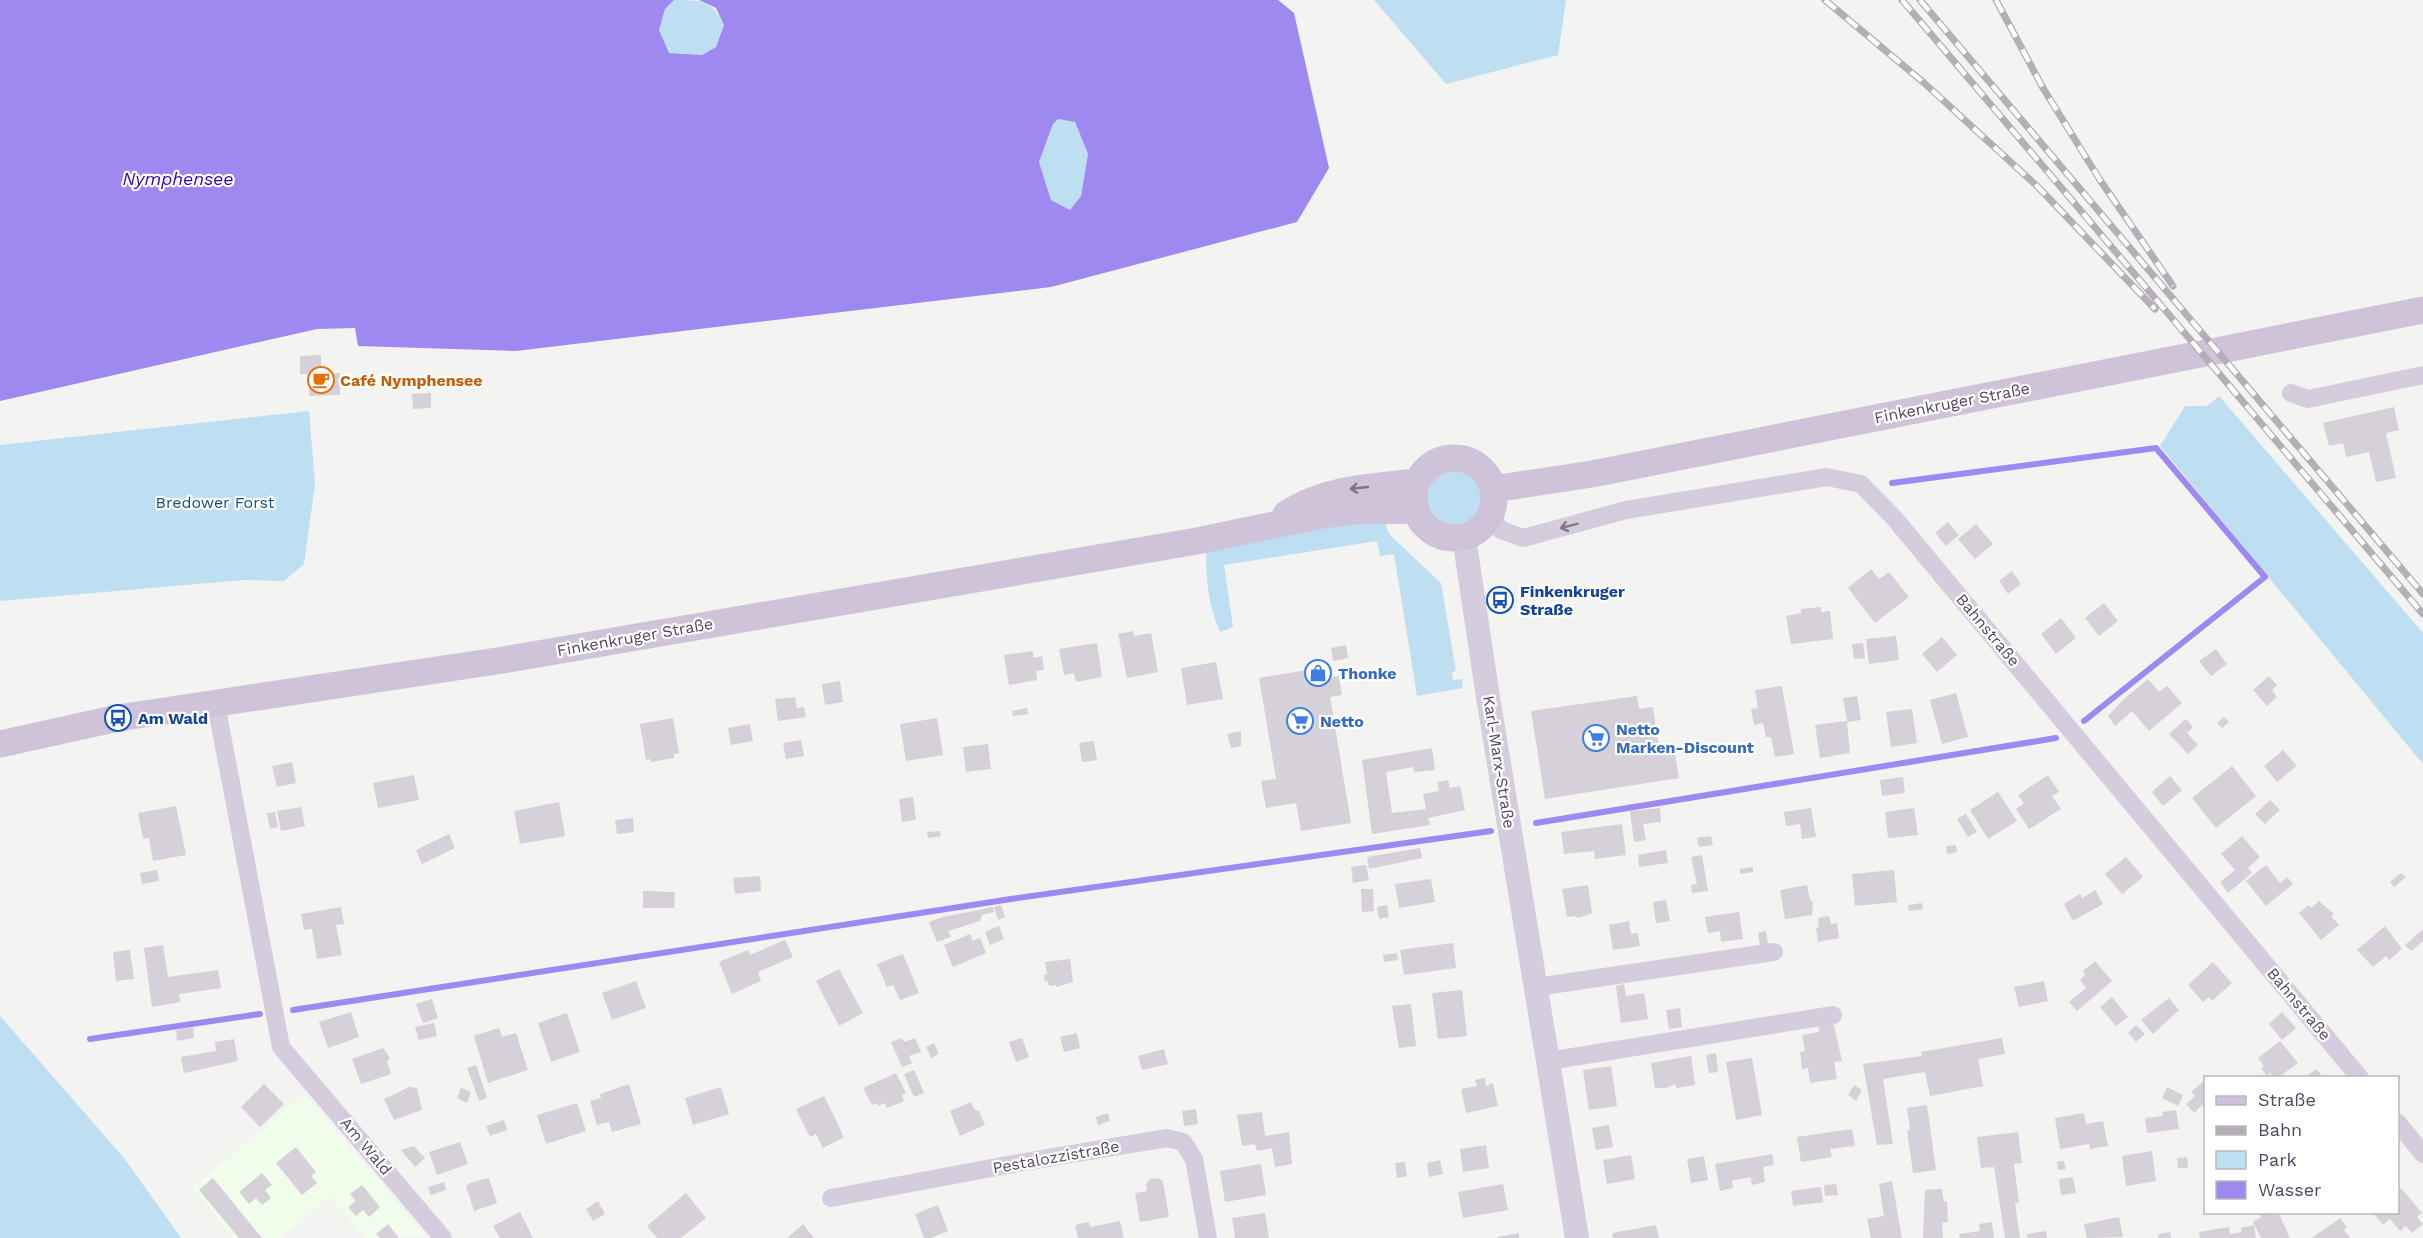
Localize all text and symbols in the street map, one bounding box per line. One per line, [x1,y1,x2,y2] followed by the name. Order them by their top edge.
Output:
[122,168,234,189] water label: Nymphensee
[306,365,336,395] cafe icon: Café Nymphensee
[340,371,483,390] place label: Café Nymphensee
[1873,379,2031,427] street label: Finkenkruger Straße
[1350,483,1370,494] one-way arrow
[155,493,275,512] park label: Bredower Forst
[1560,520,1579,532] one-way arrow
[1520,582,1625,619] place label: Finkenkruger Straße
[1485,585,1515,615] bus stop icon: Finkenkruger Straße
[1952,590,2024,670] street label: Bahnstraße
[555,614,715,660] street label: Finkenkruger Straße
[1303,658,1333,688] shop icon: Thonke
[1338,664,1397,683] place label: Thonke
[1479,694,1519,830] street label: Karl-Marx-Straße
[103,703,133,733] bus stop icon: Am Wald
[1285,706,1315,736] supermarket icon: Netto
[138,709,208,728] place label: Am Wald
[1320,712,1364,731] place label: Netto
[1616,720,1754,757] place label: Netto Marken-Discount
[1581,723,1611,753] supermarket icon: Netto Marken-Discount
[2263,964,2335,1044] street label: Bahnstraße
[2204,1076,2399,1214] legend
[2258,1089,2316,1110] text: Straße
[336,1113,396,1179] street label: Am Wald
[2258,1119,2302,1140] text: Bahn
[991,1136,1121,1178] street label: Pestalozzistraße
[2258,1149,2297,1170] text: Park
[2258,1179,2321,1200] text: Wasser

